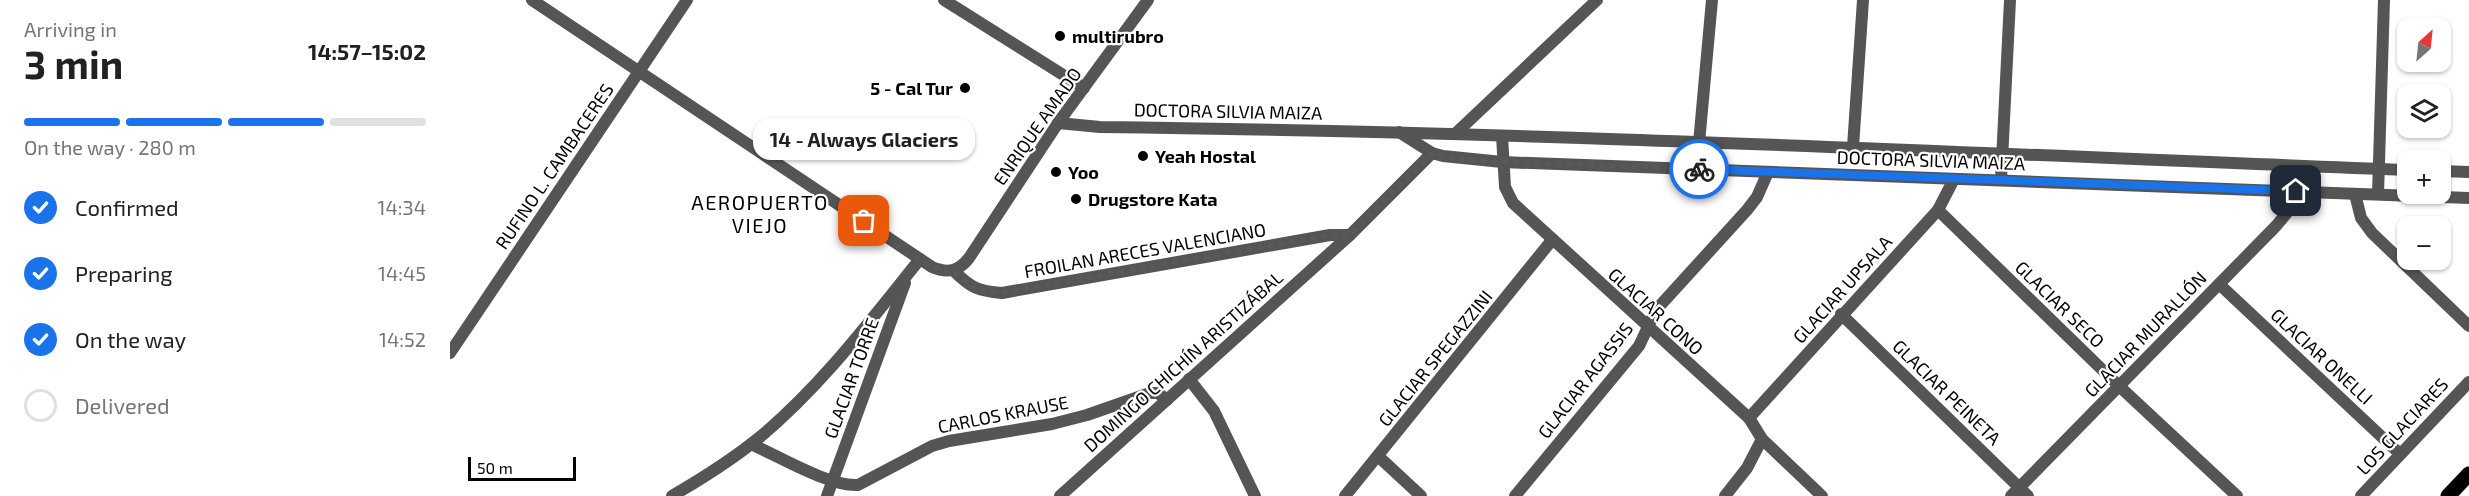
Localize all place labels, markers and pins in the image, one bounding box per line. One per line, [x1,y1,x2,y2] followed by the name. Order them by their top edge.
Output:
[1072,25,1164,47] place label: multirubro
[1053,29,1067,43] marker: multirubro
[870,77,953,99] place label: 5 - Cal Tur
[958,81,972,95] marker: 5 - Cal Tur
[753,119,975,161] callout: 14 - Always Glaciers
[1155,145,1256,167] place label: Yeah Hostal
[1136,149,1150,163] marker: Yeah Hostal
[1068,161,1099,183] place label: Yoo
[1049,165,1063,179] marker: Yoo
[2270,165,2321,216] pin
[1088,188,1218,210] place label: Drugstore Kata
[1069,192,1083,206] marker: Drugstore Kata
[838,195,889,246] pin

